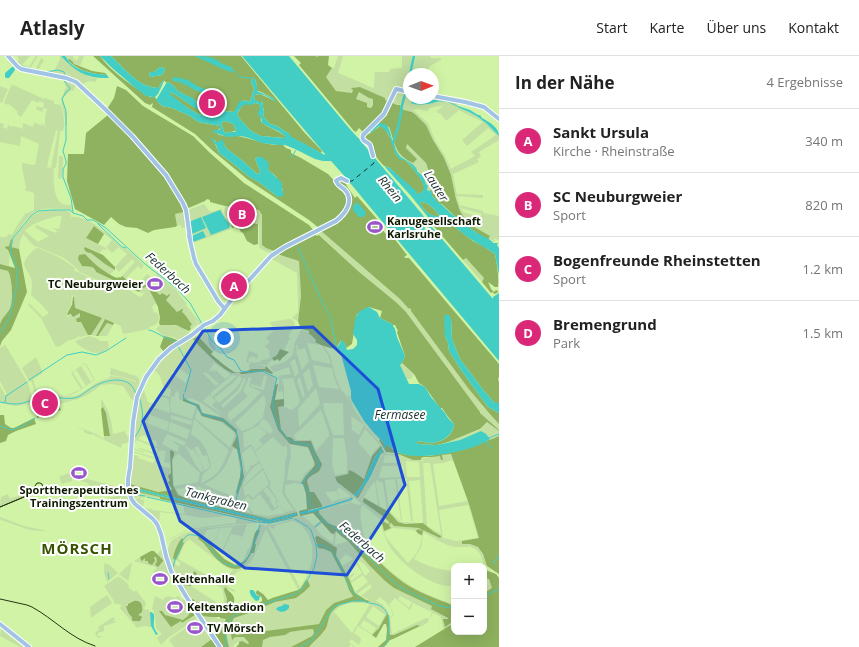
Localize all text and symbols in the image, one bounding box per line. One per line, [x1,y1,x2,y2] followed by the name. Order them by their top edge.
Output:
[20,15,85,41] text: Atlasly
[596,18,628,37] text: Start
[650,18,684,37] text: Karte
[706,18,766,37] text: Über uns
[788,18,839,37] text: Kontakt
[403,68,439,104] north arrow
[515,71,614,94] text: In der Nähe
[766,73,843,91] text: 4 Ergebnisse
[199,88,225,118] pin: D
[553,122,649,142] text: Sankt Ursula
[524,132,532,150] text: A
[805,132,843,150] text: 340 m
[553,142,675,160] text: Kirche · Rheinstraße
[420,167,453,206] water label: Lauter
[374,172,406,206] water label: Rhein
[553,186,682,206] text: SC Neuburgweier
[524,196,532,214] text: B
[805,196,843,214] text: 820 m
[229,199,255,229] pin: B
[553,206,586,224] text: Sport
[387,213,481,241] place label: Kanugesellschaft Karlsruhe
[366,218,384,236] sports icon: Kanugesellschaft Karlsruhe
[142,248,195,298] water label: Federbach
[553,250,761,270] text: Bogenfreunde Rheinstetten
[524,260,532,278] text: C
[802,260,843,278] text: 1.2 km
[553,270,586,288] text: Sport
[221,271,247,301] pin: A
[146,275,164,293] sports icon: TC Neuburgweier
[48,276,143,291] place label: TC Neuburgweier
[553,314,657,334] text: Bremengrund
[523,324,533,342] text: D
[802,324,843,342] text: 1.5 km
[214,328,234,348] your location
[553,334,580,352] text: Park
[32,388,58,418] pin: C
[375,406,425,423] water label: Fermasee
[70,464,88,482] sports icon: Sporttherapeutisches Trainingszentrum
[20,482,139,510] place label: Sporttherapeutisches Trainingszentrum
[183,483,249,514] water label: Tankgraben
[336,517,389,566] water label: Federbach
[41,538,113,558] district label: MÖRSCH
[451,563,487,635] map controls
[451,563,487,599] button: +
[151,570,169,588] sports icon: Keltenhalle
[172,571,235,586] place label: Keltenhalle
[166,598,184,616] sports icon: Keltenstadion
[187,599,264,614] place label: Keltenstadion
[451,599,487,635] button: −
[186,619,204,637] sports icon: TV Mörsch
[207,620,264,635] place label: TV Mörsch

